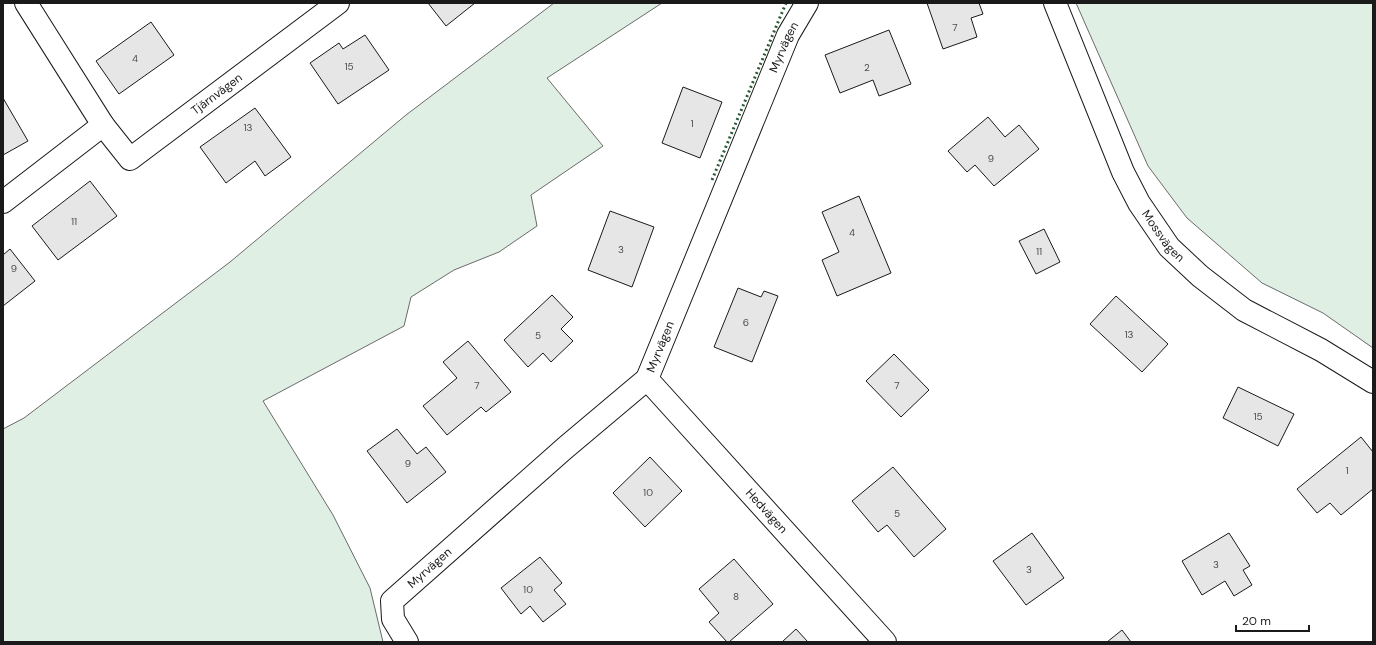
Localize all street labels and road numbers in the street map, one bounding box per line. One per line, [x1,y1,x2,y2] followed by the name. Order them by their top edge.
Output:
[765,19,802,75] street label: Myrvägen
[188,69,246,118] street label: Tjärnvägen
[1138,207,1188,266] street label: Mossvägen
[643,319,678,375] street label: Myrvägen
[742,485,791,537] street label: Hedvägen
[404,544,455,592] street label: Myrvägen

